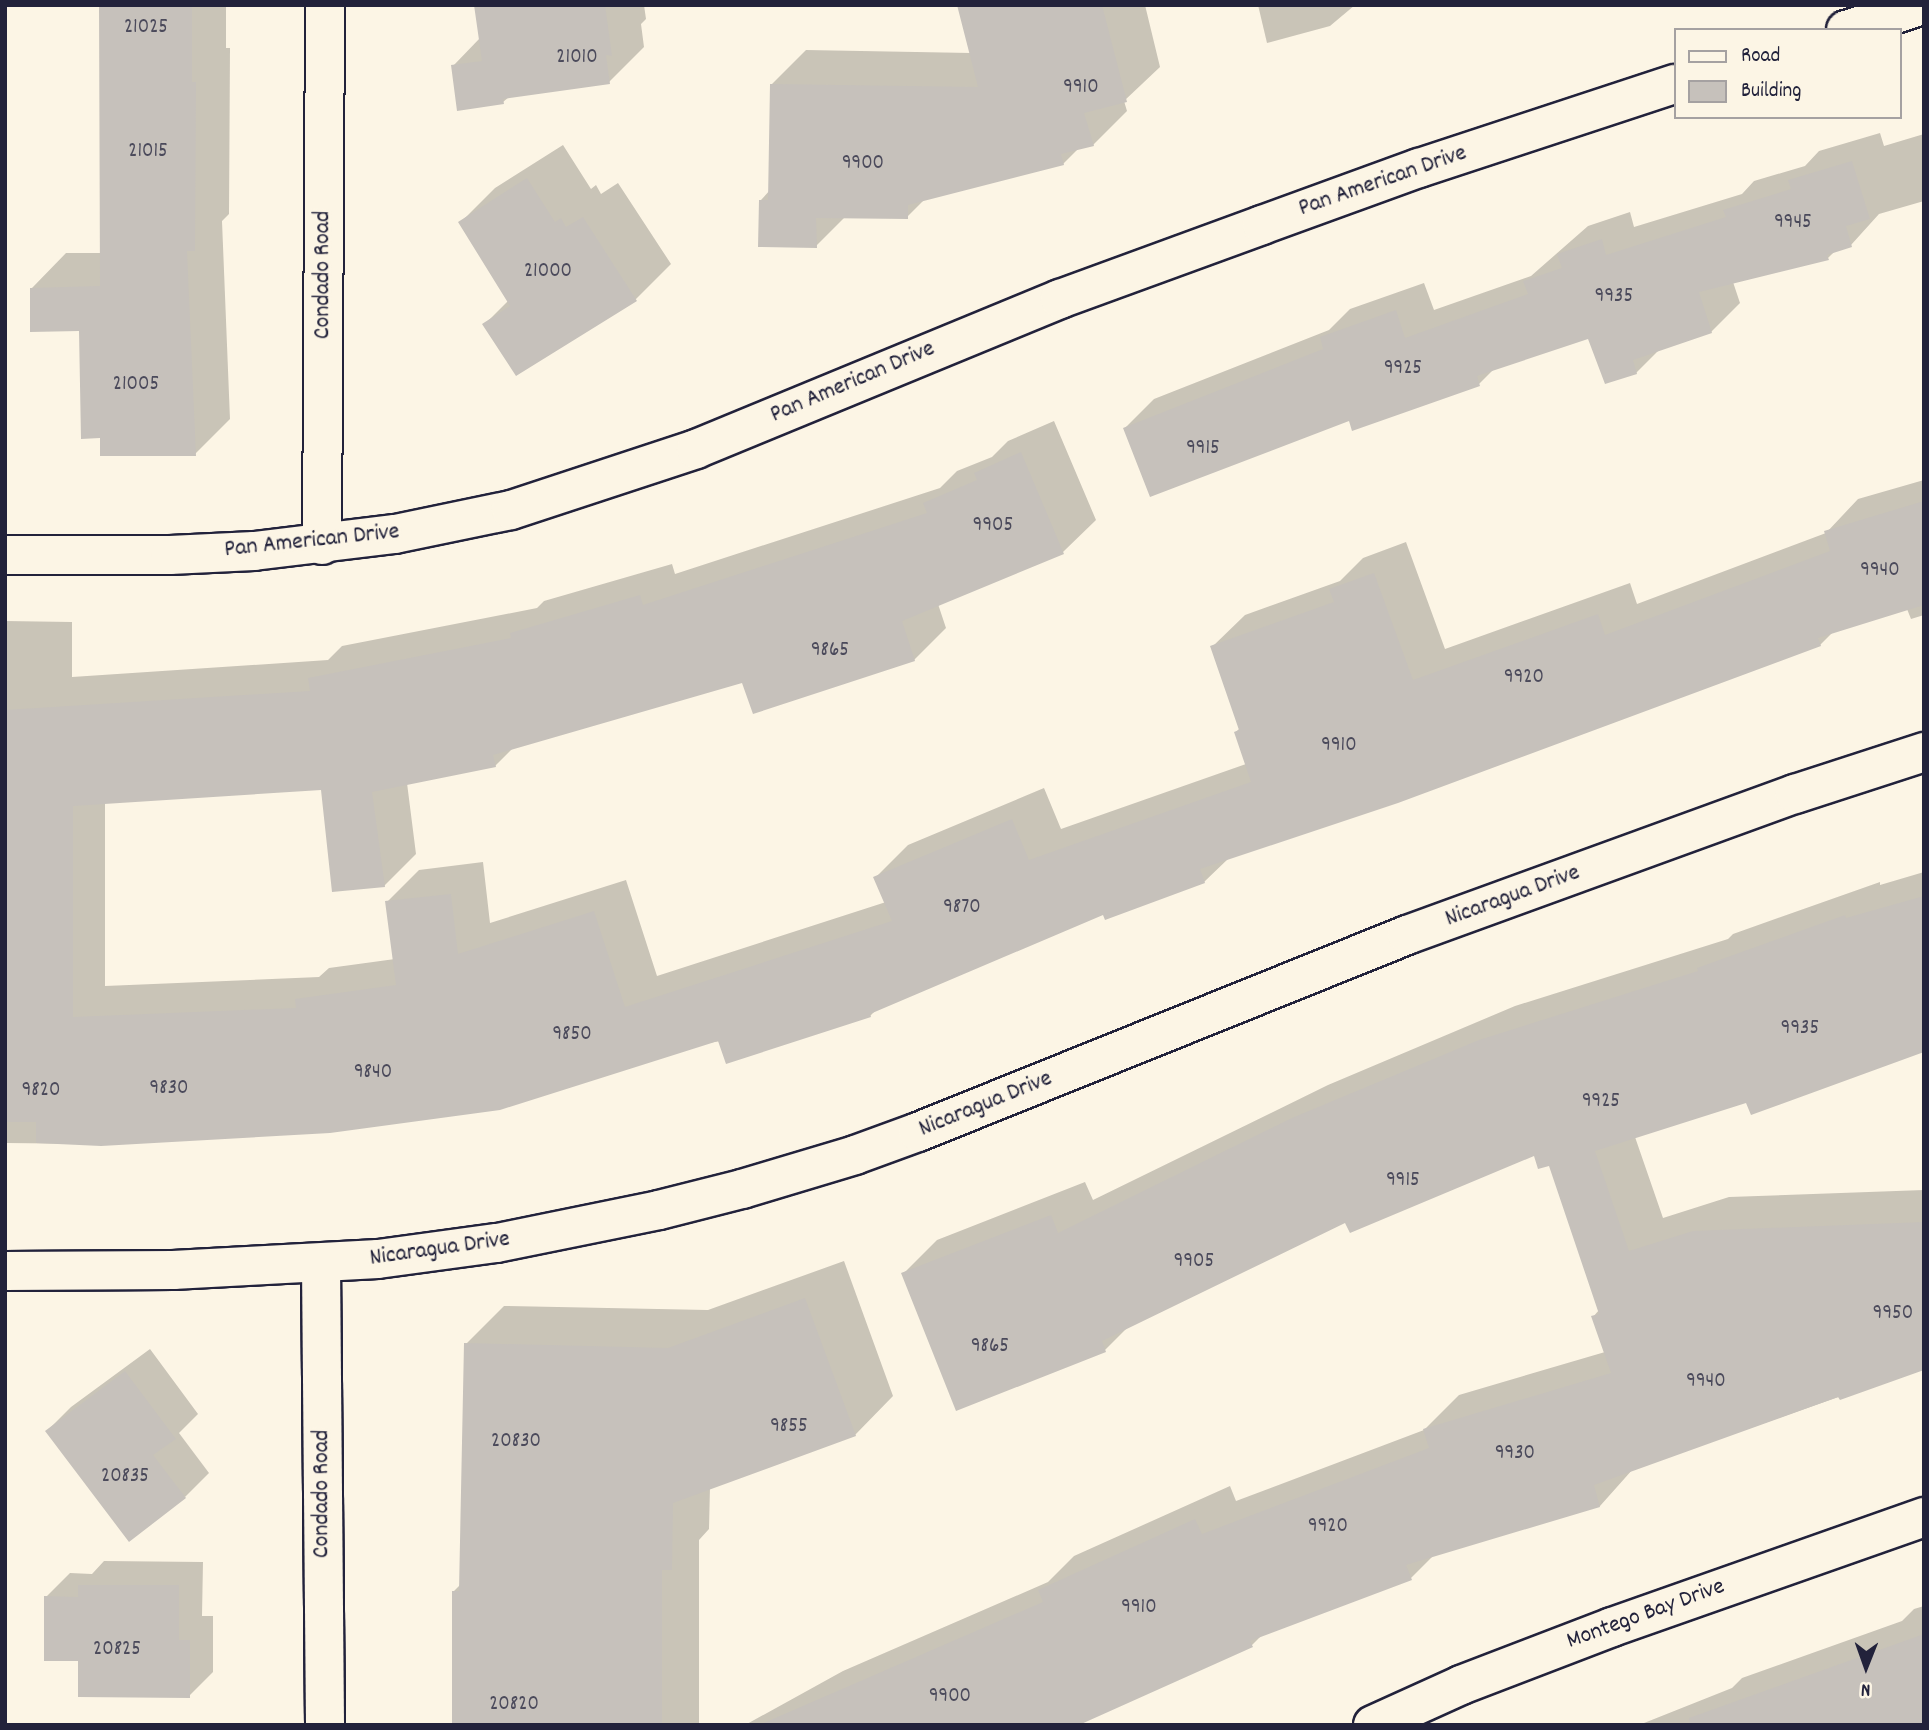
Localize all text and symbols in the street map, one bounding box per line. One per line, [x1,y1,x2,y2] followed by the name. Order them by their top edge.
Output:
[124,15,168,41] house number: 21025
[1674,28,1901,119] legend
[1741,42,1780,72] text: Road
[556,45,598,71] house number: 21010
[1063,75,1099,101] house number: 9910
[1741,77,1801,107] text: Building
[128,139,168,165] house number: 21015
[1295,140,1471,224] street label: Pan American Drive
[842,151,884,177] house number: 9900
[1774,210,1812,236] house number: 9945
[310,211,338,339] street label: Condado Road
[524,259,572,285] house number: 21000
[1595,284,1633,310] house number: 9935
[766,335,940,431] street label: Pan American Drive
[1384,356,1422,382] house number: 9925
[113,372,159,398] house number: 21005
[1186,436,1220,462] house number: 9915
[973,513,1013,539] house number: 9905
[223,518,401,566] street label: Pan American Drive
[1860,558,1900,584] house number: 9940
[811,638,849,664] house number: 9865
[1504,665,1544,691] house number: 9920
[1321,733,1357,759] house number: 9910
[1442,859,1584,935] street label: Nicaragua Drive
[943,895,981,921] house number: 9870
[1781,1016,1819,1042] house number: 9935
[552,1022,592,1048] house number: 9850
[354,1060,392,1086] house number: 9840
[915,1065,1057,1145] street label: Nicaragua Drive
[150,1076,188,1102] house number: 9830
[22,1078,60,1104] house number: 9820
[1582,1089,1620,1115] house number: 9925
[1386,1168,1420,1194] house number: 9915
[368,1226,512,1274] street label: Nicaragua Drive
[1174,1249,1214,1275] house number: 9905
[1873,1301,1913,1327] house number: 9950
[971,1334,1009,1360] house number: 9865
[1686,1369,1726,1395] house number: 9940
[770,1414,808,1440] house number: 9855
[491,1429,541,1455] house number: 20830
[309,1430,337,1558] street label: Condado Road
[1495,1441,1535,1467] house number: 9930
[101,1464,149,1490] house number: 20835
[1308,1514,1348,1540] house number: 9920
[1563,1573,1729,1657] street label: Montego Bay Drive
[1121,1595,1157,1621] house number: 9910
[1831,1632,1901,1702] north arrow
[93,1637,141,1663] house number: 20825
[1861,1675,1871,1702] text: N
[929,1684,971,1710] house number: 9900
[489,1692,539,1718] house number: 20820

